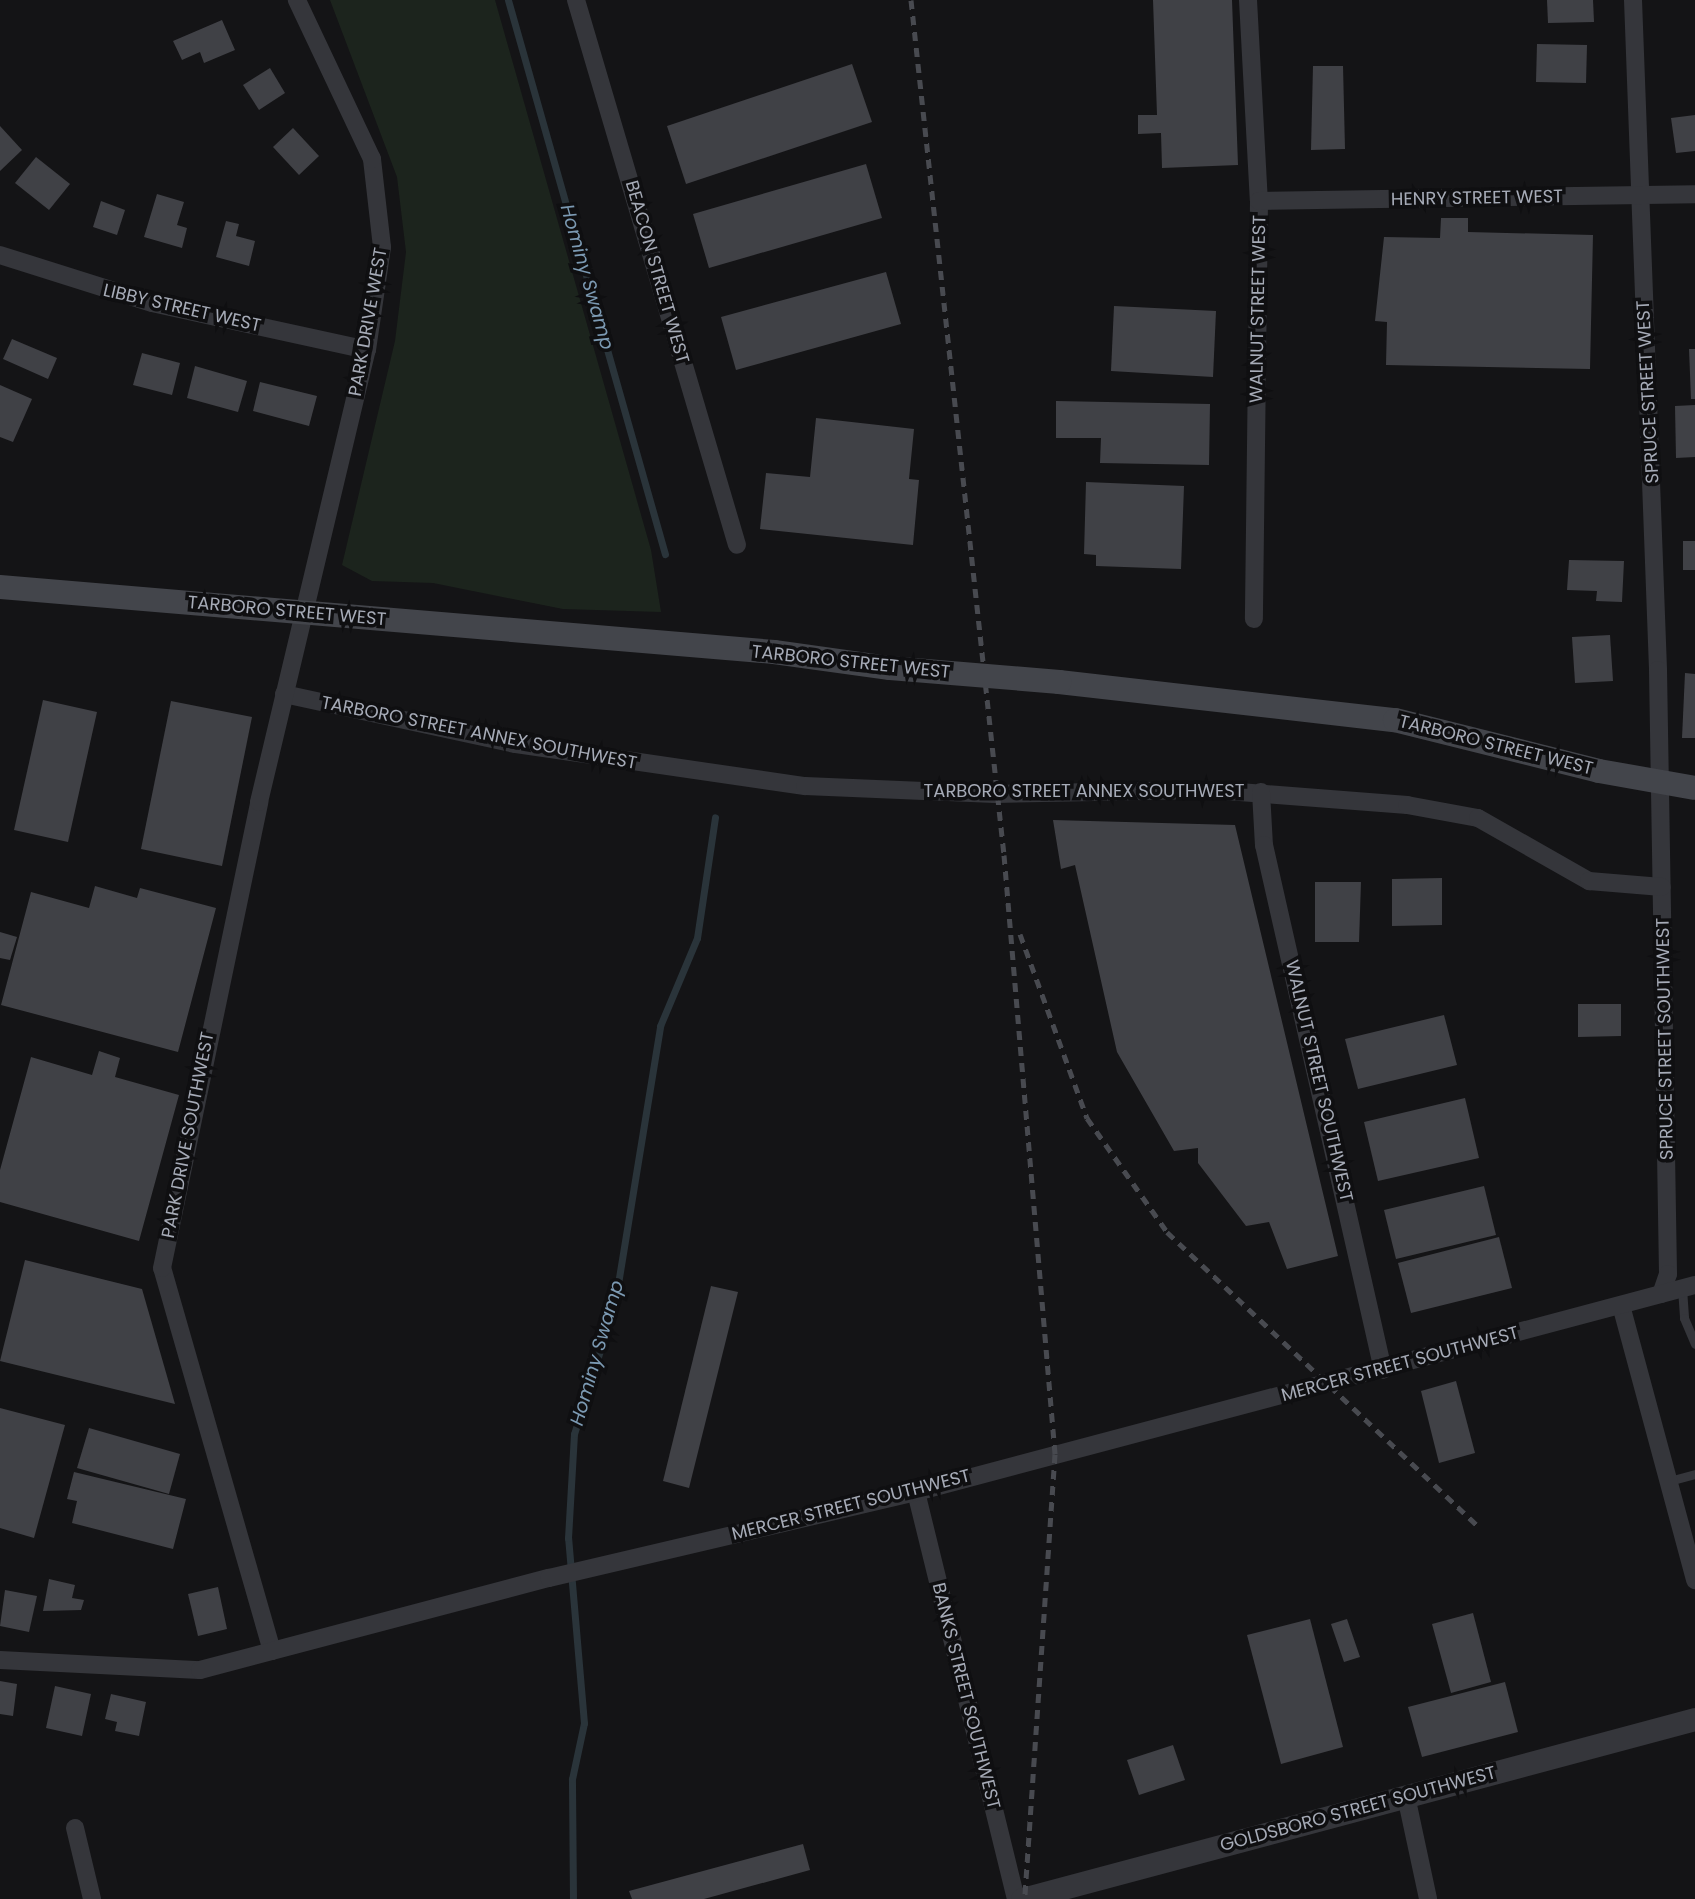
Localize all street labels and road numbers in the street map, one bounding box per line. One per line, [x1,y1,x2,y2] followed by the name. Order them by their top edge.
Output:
[621,178,693,366] street label: BEACON STREET WEST
[1391,186,1563,210] street label: HENRY STREET WEST
[1246,215,1270,403] street label: WALNUT STREET WEST
[344,246,392,398] street label: PARK DRIVE WEST
[101,279,263,337] street label: LIBBY STREET WEST
[1632,300,1664,484] street label: SPRUCE STREET WEST
[187,592,387,630] street label: TARBORO STREET WEST
[751,641,951,683] street label: TARBORO STREET WEST
[319,692,639,774] street label: TARBORO STREET ANNEX SOUTHWEST
[1397,710,1595,780] street label: TARBORO STREET WEST
[924,780,1244,802] street label: TARBORO STREET ANNEX SOUTHWEST
[1652,918,1678,1160] street label: SPRUCE STREET SOUTHWEST
[1281,958,1357,1204] street label: WALNUT STREET SOUTHWEST
[157,1030,219,1240] street label: PARK DRIVE SOUTHWEST
[1279,1322,1521,1406] street label: MERCER STREET SOUTHWEST
[730,1465,972,1545] street label: MERCER STREET SOUTHWEST
[927,1581,1005,1811] street label: BANKS STREET SOUTHWEST
[1218,1762,1498,1856] street label: GOLDSBORO STREET SOUTHWEST

